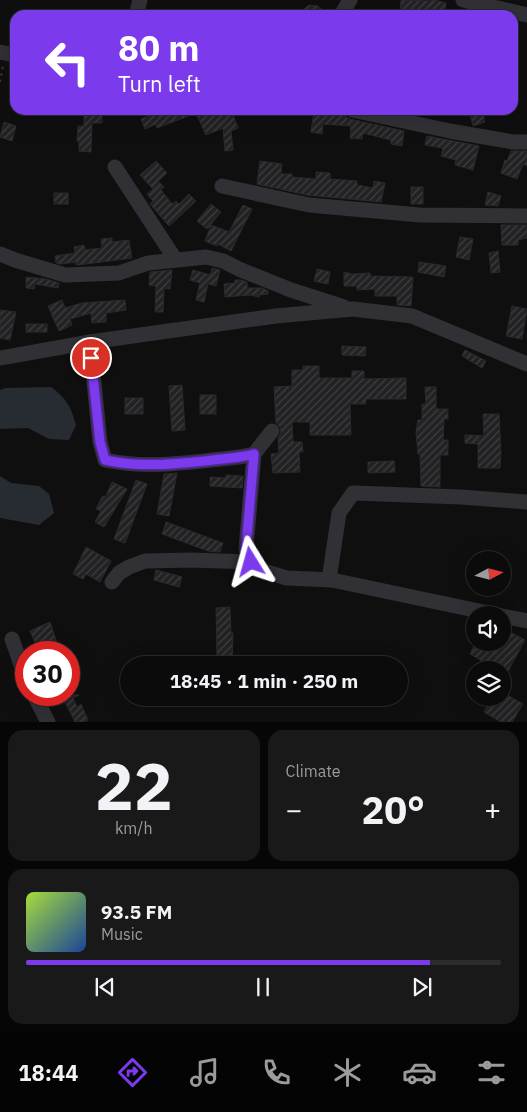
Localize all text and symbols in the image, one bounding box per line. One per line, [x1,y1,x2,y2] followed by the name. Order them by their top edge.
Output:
[118,25,200,71] text: 80 m
[35,30,100,95] icon: left
[118,69,201,98] text: Turn left
[70,337,112,379] pin
[77,344,105,372] icon: arrive
[224,535,276,587] position arrow
[466,551,511,596] north arrow
[466,551,511,706] map controls
[466,606,511,651] button: sound
[15,641,80,706] speed limit sign: 30
[466,661,511,706] button: layers
[170,669,358,693] text: 18:45 · 1 min · 250 m
[95,743,173,828] text: 22
[286,761,341,781] text: Climate
[362,785,425,834] text: 20°
[286,791,302,828] text: −
[484,791,501,828] text: +
[115,818,153,838] text: km/h
[101,900,172,924] text: 93.5 FM
[101,924,143,944] text: Music
[91,973,119,1001] icon: previous
[249,973,277,1001] icon: pause
[408,973,436,1001] icon: next
[115,1055,150,1090] icon: directions
[187,1055,222,1090] icon: music
[259,1055,294,1090] icon: phone
[330,1055,365,1090] icon: climate
[402,1055,437,1090] icon: car
[474,1055,509,1090] icon: filters
[18,1058,78,1087] text: 18:44

